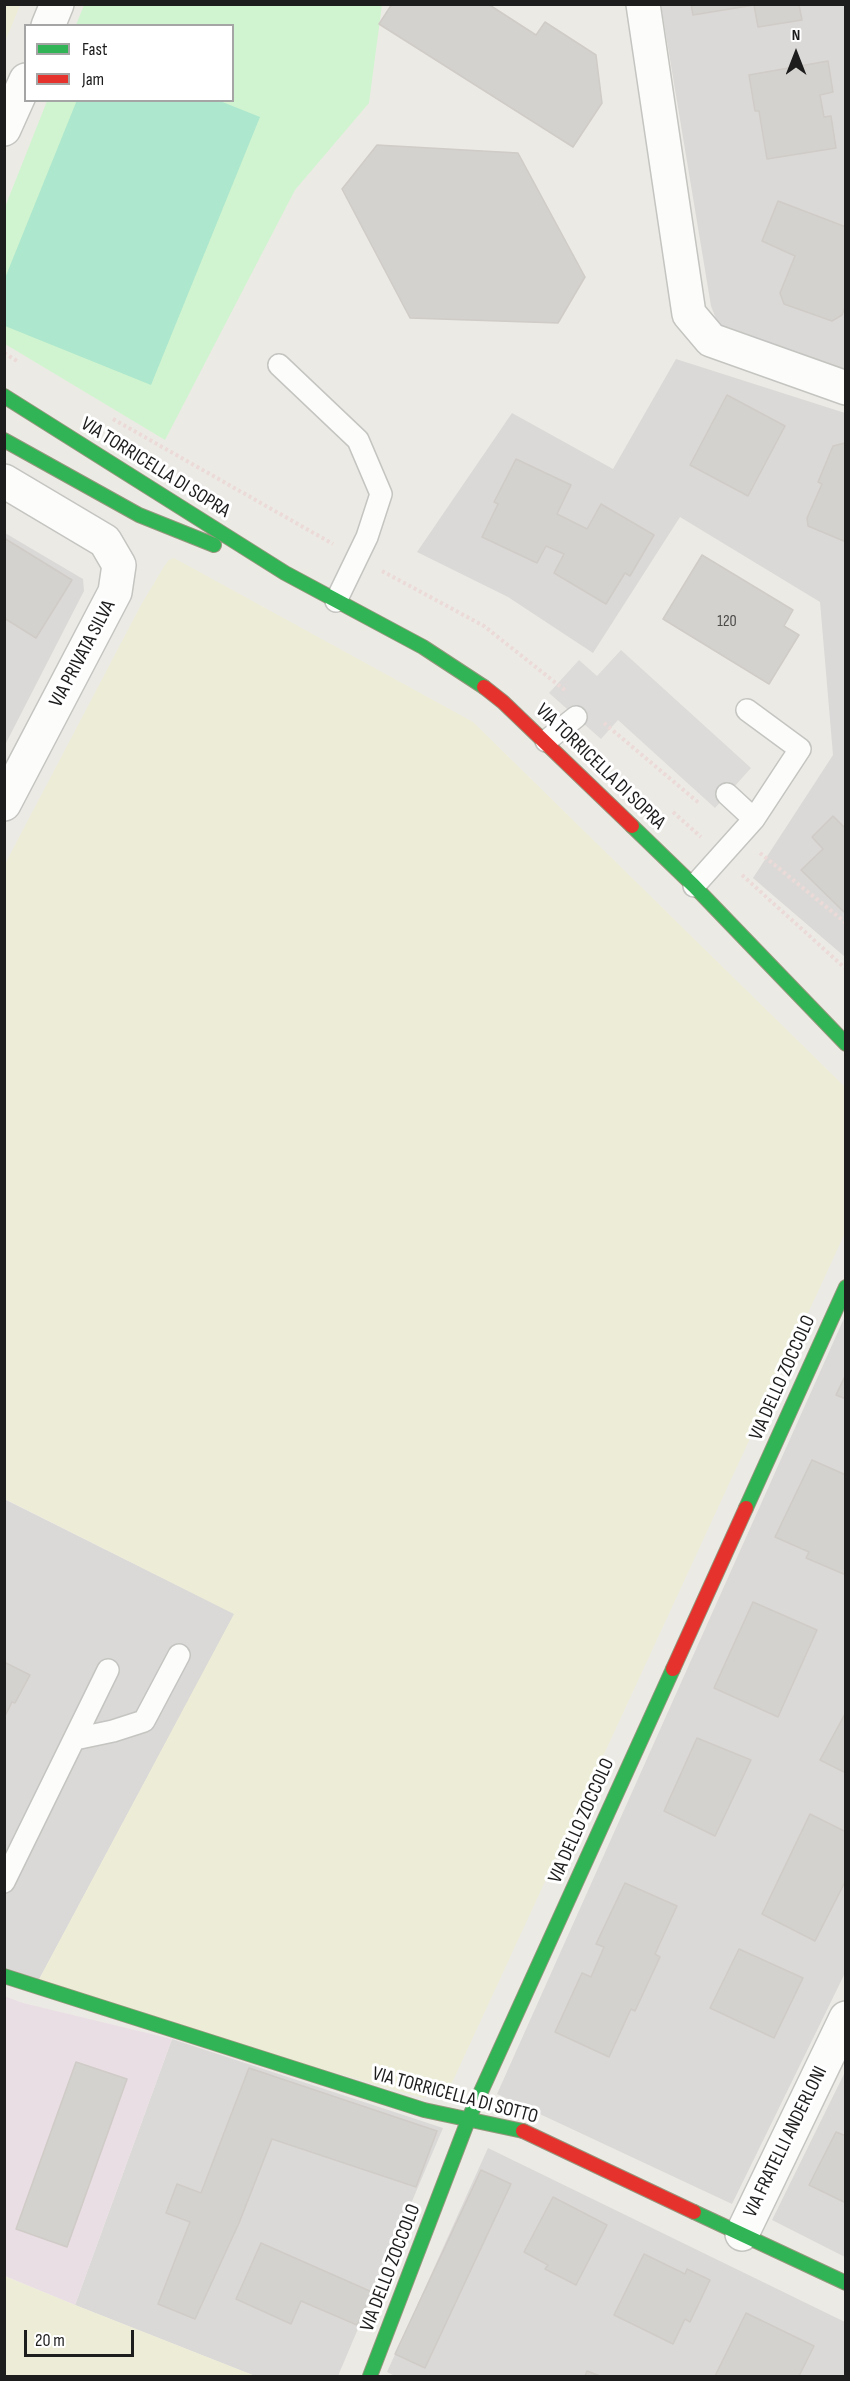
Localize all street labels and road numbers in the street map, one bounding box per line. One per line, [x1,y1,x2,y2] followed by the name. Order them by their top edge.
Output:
[76,412,234,524] street label: VIA TORRICELLA DI SOPRA
[45,596,121,712] street label: VIA PRIVATA SILVA
[530,699,670,835] street label: VIA TORRICELLA DI SOPRA
[745,1312,821,1444] street label: VIA DELLO ZOCCOLO
[544,1755,620,1887] street label: VIA DELLO ZOCCOLO
[370,2062,540,2130] street label: VIA TORRICELLA DI SOTTO
[739,2063,833,2221] street label: VIA FRATELLI ANDERLONI
[356,2201,426,2335] street label: VIA DELLO ZOCCOLO

